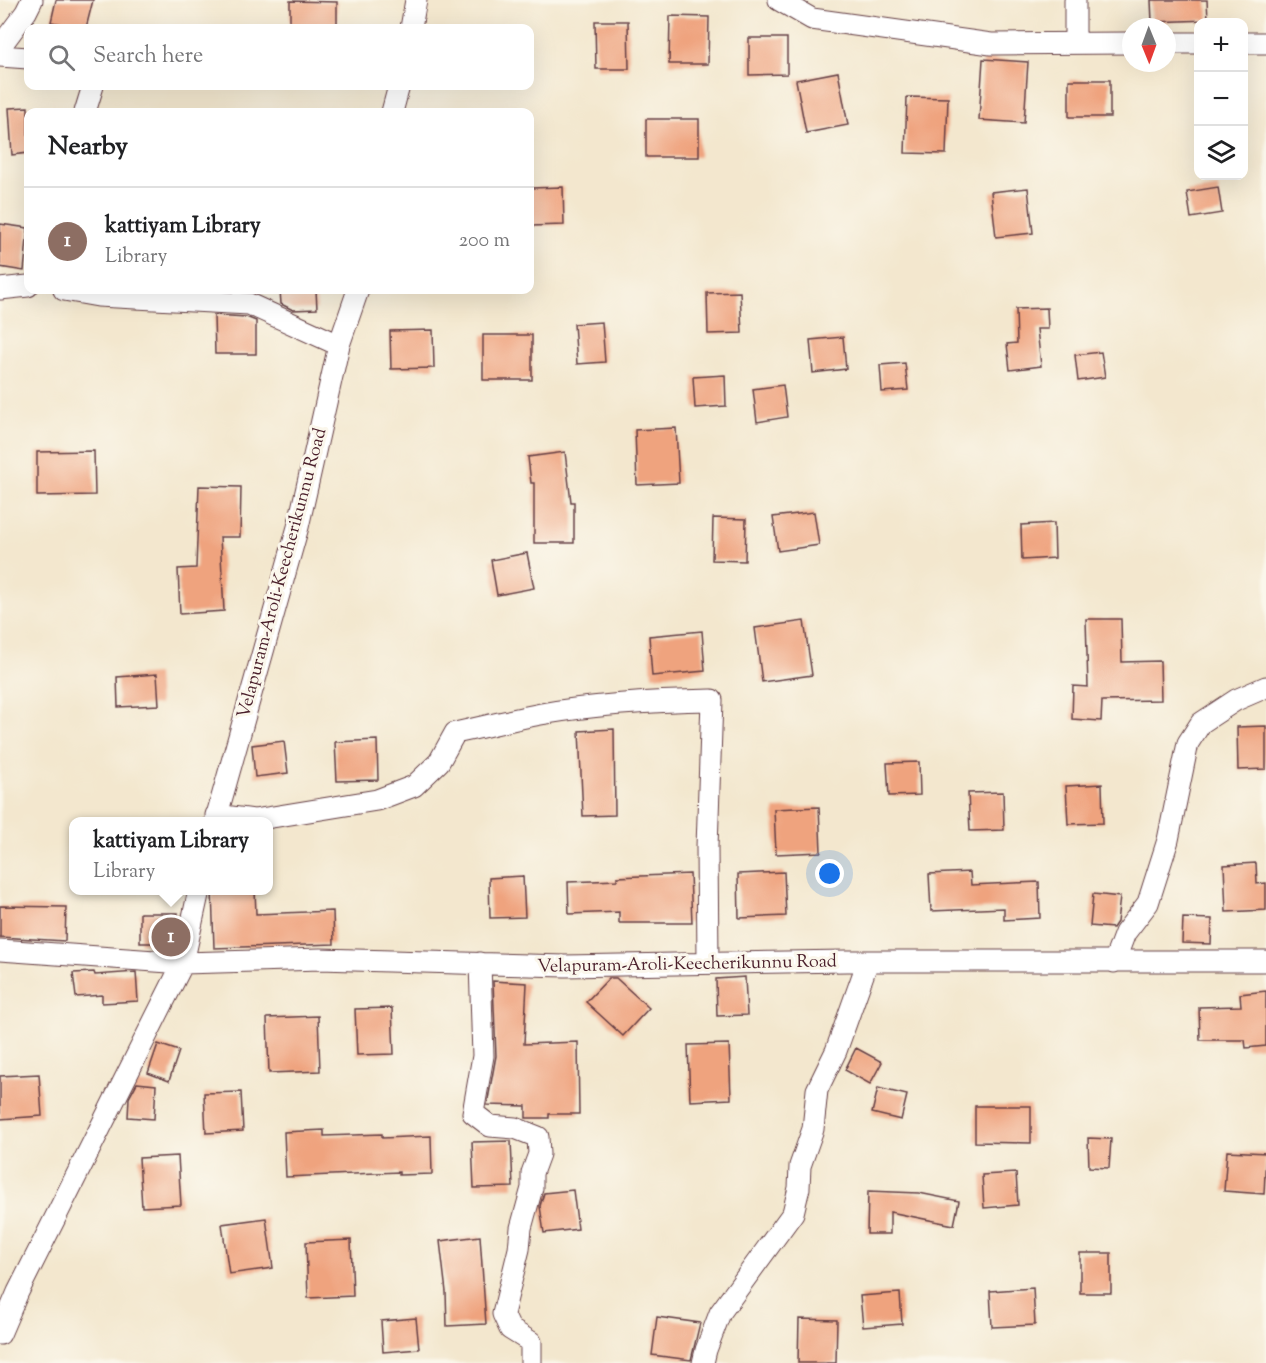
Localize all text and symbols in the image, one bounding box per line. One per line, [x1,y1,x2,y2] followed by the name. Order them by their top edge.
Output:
[1122,18,1176,72] north arrow
[1194,18,1248,180] map controls
[1194,18,1248,72] button: +
[24,24,534,90] search box
[45,41,78,74] icon: search
[93,41,203,73] text: Search here
[1194,72,1248,126] button: −
[1194,126,1248,180] button: layers
[48,129,128,166] text: Nearby
[105,211,261,243] text: kattiyam Library
[64,227,71,256] text: 1
[459,227,510,256] text: 200 m
[105,243,167,272] text: Library
[232,425,334,722] street label: Velapuram-Aroli-Keecherikunnu Road
[69,817,273,895] popup
[93,826,249,858] text: kattiyam Library
[93,858,156,887] text: Library
[815,859,844,888] your location
[152,914,190,960] pin: 1
[537,949,837,981] street label: Velapuram-Aroli-Keecherikunnu Road

